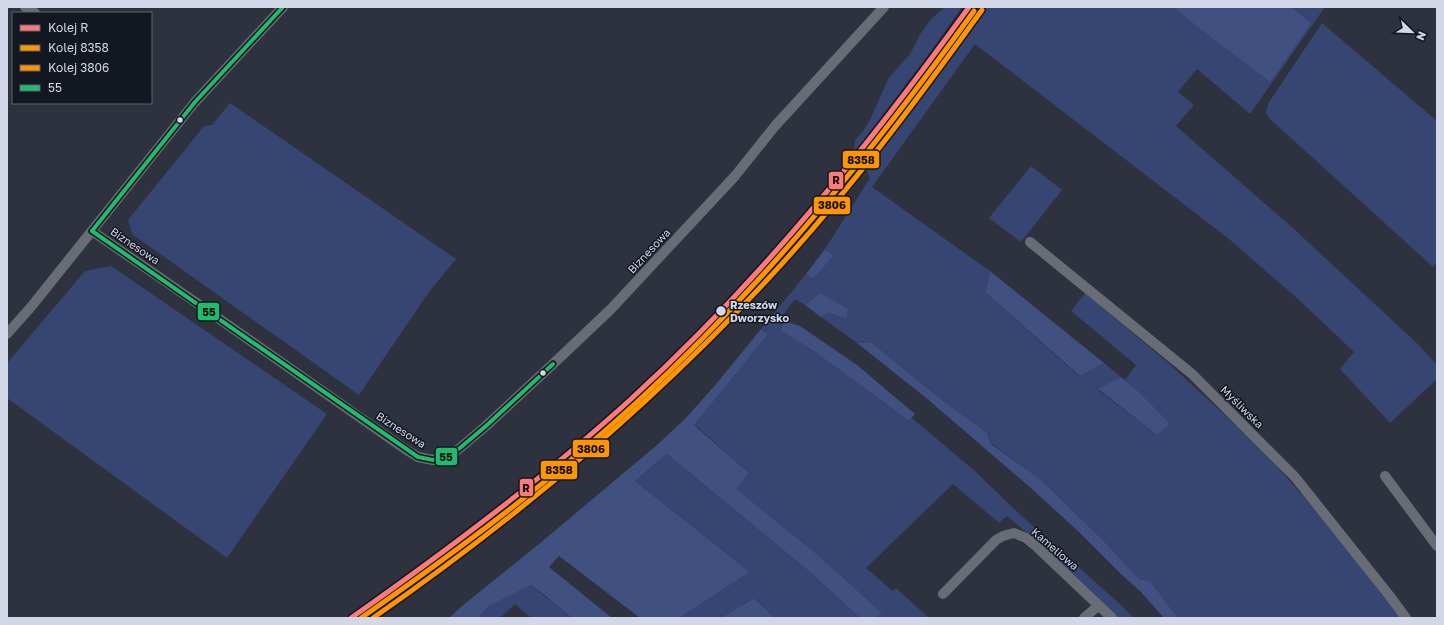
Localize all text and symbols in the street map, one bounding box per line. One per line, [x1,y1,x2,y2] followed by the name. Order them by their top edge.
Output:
[12,12,152,104] legend
[1392,12,1432,52] north arrow
[48,20,88,35] text: Kolej R
[1414,30,1429,42] text: N
[48,40,109,55] text: Kolej 8358
[48,60,109,75] text: Kolej 3806
[48,80,62,95] text: 55
[175,115,185,125] unlabelled marker
[842,150,880,169] line badge: 8358
[847,153,875,166] text: 8358
[828,171,844,190] line badge: R
[832,173,840,186] text: R
[813,196,851,215] line badge: 3806
[818,198,846,211] text: 3806
[108,224,162,267] street label: Biznesowa
[625,226,673,276] street label: Biznesowa
[730,298,789,324] place label: Rzeszów Dworzysko
[197,302,220,321] line badge: 55
[714,304,728,318] marker: Rzeszów Dworzysko
[202,305,216,318] text: 55
[538,368,548,378] unlabelled marker
[1218,383,1266,431] street label: Myśliwska
[374,409,428,450] street label: Biznesowa
[572,439,610,458] line badge: 3806
[577,442,605,455] text: 3806
[435,447,458,466] line badge: 55
[439,450,453,463] text: 55
[540,460,578,480] line badge: 8358
[545,463,573,476] text: 8358
[519,478,534,497] line badge: R
[522,481,530,494] text: R
[1029,525,1081,572] street label: Kameliowa

